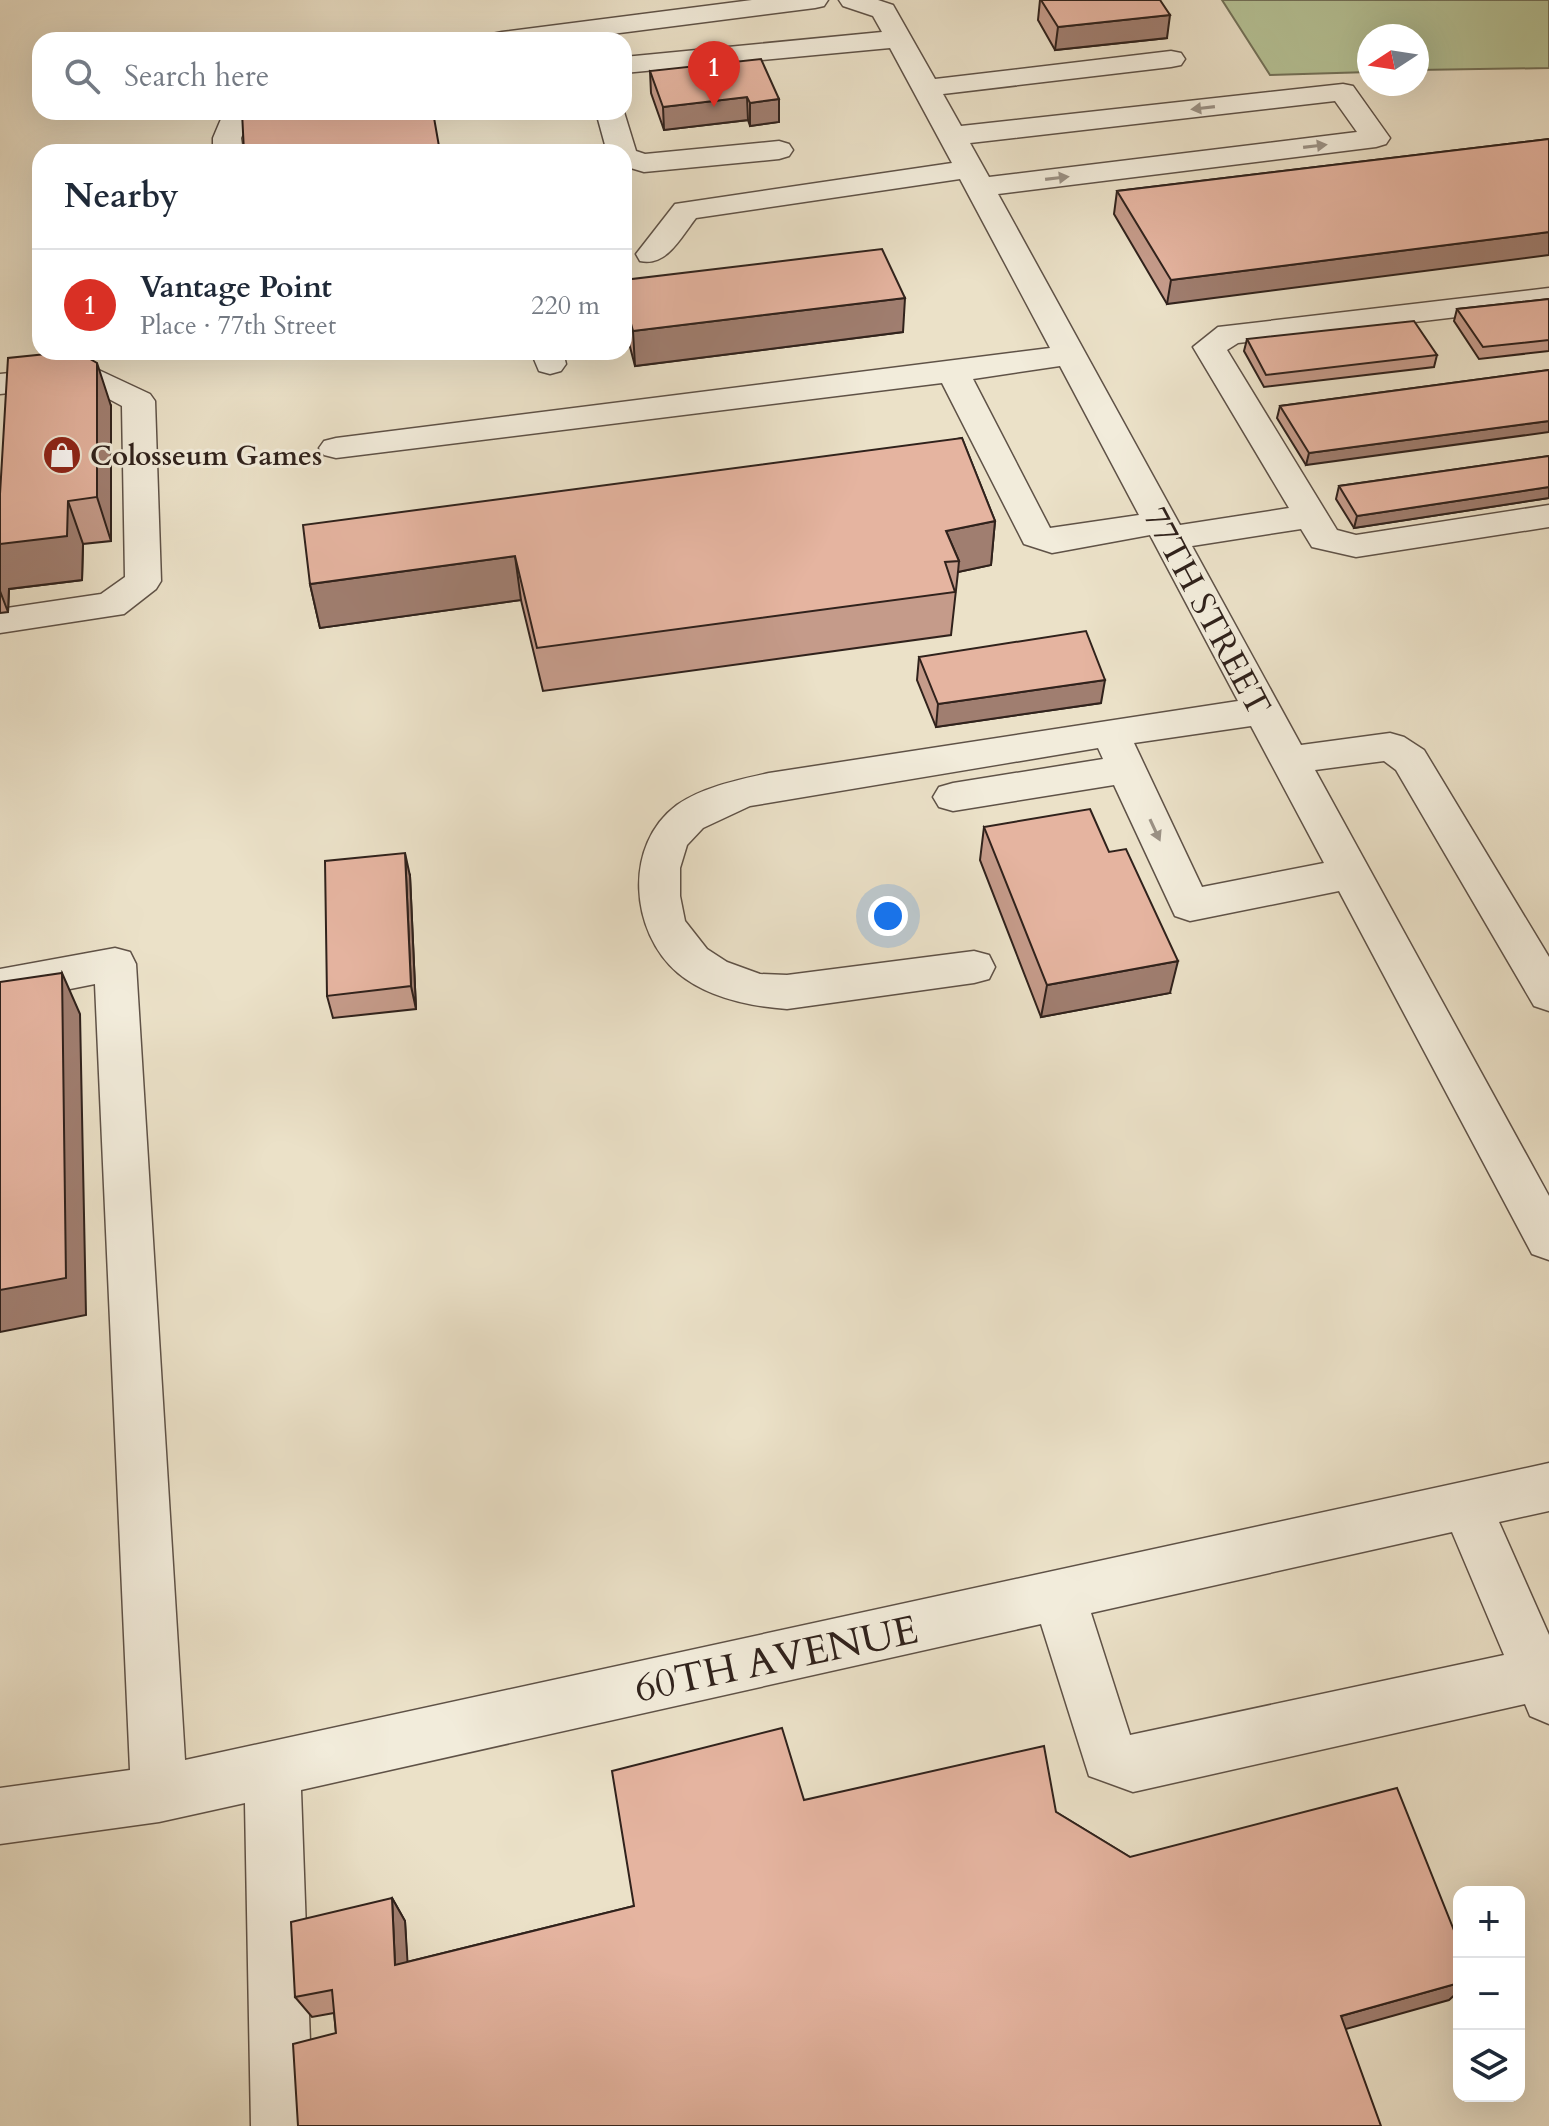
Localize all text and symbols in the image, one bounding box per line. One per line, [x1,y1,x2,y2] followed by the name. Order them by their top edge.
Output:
[1357,24,1429,96] north arrow
[32,32,632,120] search box
[688,41,740,107] pin: 1
[60,54,104,98] icon: search
[124,56,269,97] text: Search here
[1190,101,1215,114] one-way arrow
[1303,139,1328,152] one-way arrow
[1045,171,1070,184] one-way arrow
[64,173,179,219] text: Nearby
[140,267,332,308] text: Vantage Point
[83,288,97,323] text: 1
[531,288,600,323] text: 220 m
[140,308,336,343] text: Place · 77th Street
[41,434,83,476] shop icon: Colosseum Games
[90,437,322,475] place label: Colosseum Games
[1133,499,1281,724] street label: 77TH STREET
[1148,818,1162,841] one-way arrow
[868,896,908,936] your location
[629,1603,923,1716] street label: 60TH AVENUE
[1453,1886,1525,2102] map controls
[1453,1886,1525,1958] button: +
[1453,1958,1525,2030] button: −
[1453,2030,1525,2102] button: layers

